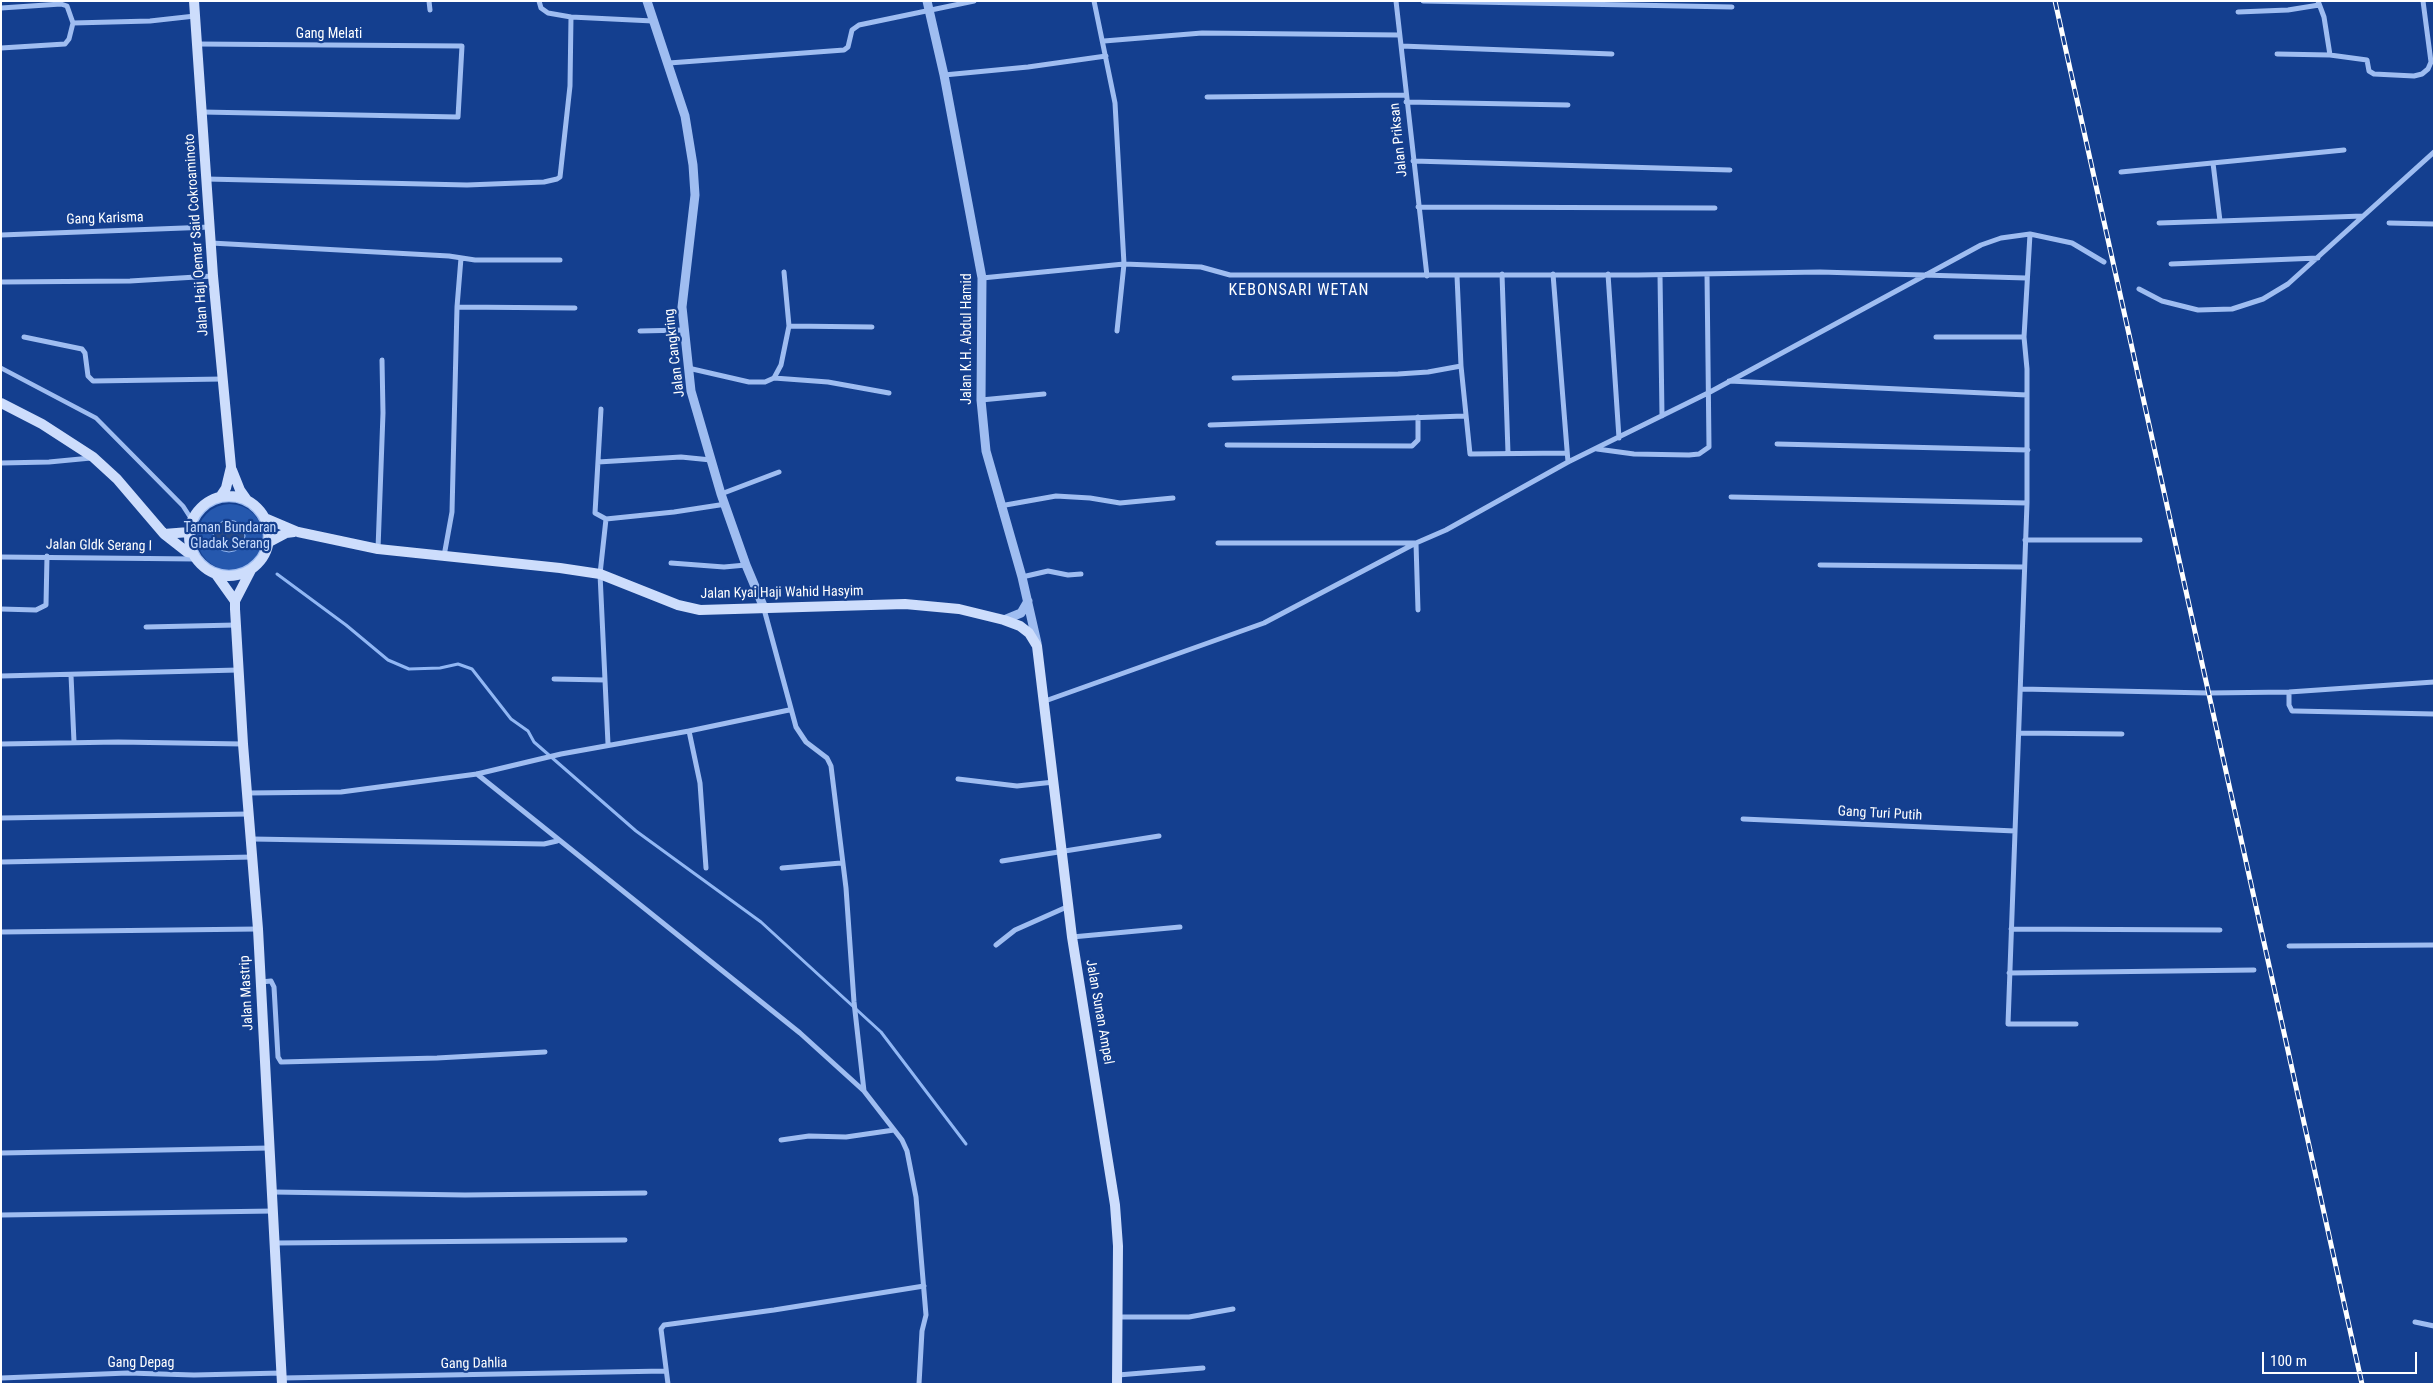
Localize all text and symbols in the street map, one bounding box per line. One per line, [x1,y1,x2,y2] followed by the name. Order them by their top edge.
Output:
[296,26,362,42] street label: Gang Melati
[1387,102,1411,178] street label: Jalan Priksan
[182,133,212,337] street label: Jalan Haji Oemar Said Cokroaminoto
[66,209,144,229] street label: Gang Karisma
[959,273,975,405] street label: Jalan K.H. Abdul Hamid
[1227,281,1371,301] district label: KEBONSARI WETAN
[661,308,689,398] street label: Jalan Cangkring
[184,520,276,552] park label: Taman Bundaran Gladak Serang
[46,537,152,555] street label: Jalan Gldk Serang I
[700,583,864,603] street label: Jalan Kyai Haji Wahid Hasyim
[1837,803,1923,825] street label: Gang Turi Putih
[237,955,257,1031] street label: Jalan Mastrip
[1082,958,1116,1066] street label: Jalan Sunan Ampel
[2265,1342,2420,1374] scale bar
[2270,1352,2307,1370] text: 100 m
[108,1355,174,1371] street label: Gang Depag
[441,1355,507,1373] street label: Gang Dahlia

